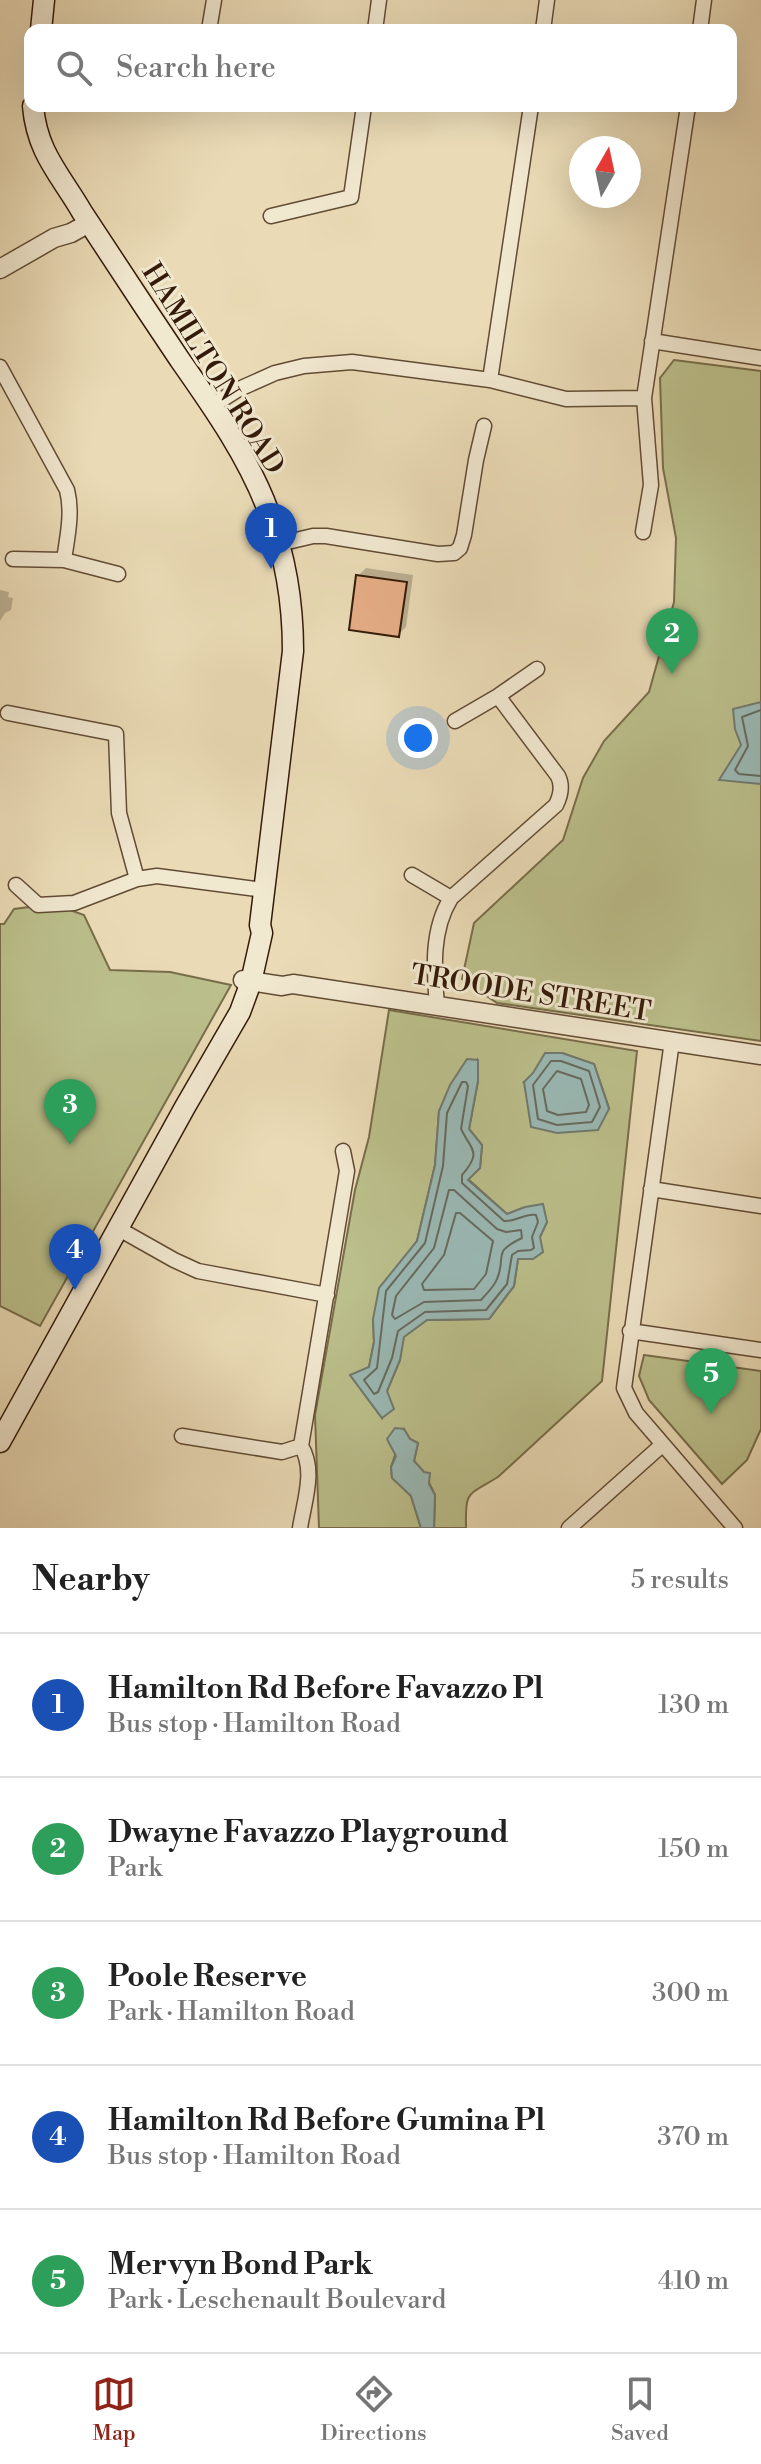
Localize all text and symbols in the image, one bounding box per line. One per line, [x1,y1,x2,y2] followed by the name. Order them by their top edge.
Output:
[24,24,737,112] search box
[52,46,96,90] icon: search
[116,49,276,87] text: Search here
[569,136,641,208] north arrow
[134,257,292,481] street label: HAMILTON ROAD
[245,503,297,569] pin: 1
[646,608,698,674] pin: 2
[398,718,438,758] your location
[408,957,653,1030] street label: TROODE STREET
[44,1079,96,1145] pin: 3
[49,1224,101,1290] pin: 4
[685,1348,737,1414] pin: 5
[32,1559,150,1601] text: Nearby
[631,1564,729,1596] text: 5 results
[108,1670,543,1708] text: Hamilton Rd Before Favazzo Pl
[52,1689,64,1721] text: 1
[658,1689,729,1721] text: 130 m
[108,1708,401,1740] text: Bus stop · Hamilton Road
[108,1814,509,1852] text: Dwayne Favazzo Playground
[50,1833,66,1865] text: 2
[658,1833,729,1865] text: 150 m
[108,1852,162,1884] text: Park
[108,1958,307,1996] text: Poole Reserve
[50,1977,66,2009] text: 3
[652,1977,729,2009] text: 300 m
[108,1996,355,2028] text: Park · Hamilton Road
[108,2102,545,2140] text: Hamilton Rd Before Gumina Pl
[49,2121,67,2153] text: 4
[657,2121,729,2153] text: 370 m
[108,2140,401,2172] text: Bus stop · Hamilton Road
[108,2246,373,2284] text: Mervyn Bond Park
[50,2265,66,2297] text: 5
[658,2265,729,2297] text: 410 m
[108,2284,446,2316] text: Park · Leschenault Boulevard
[92,2372,136,2447] tab: Map
[321,2372,427,2447] tab: Directions
[611,2372,669,2447] tab: Saved

